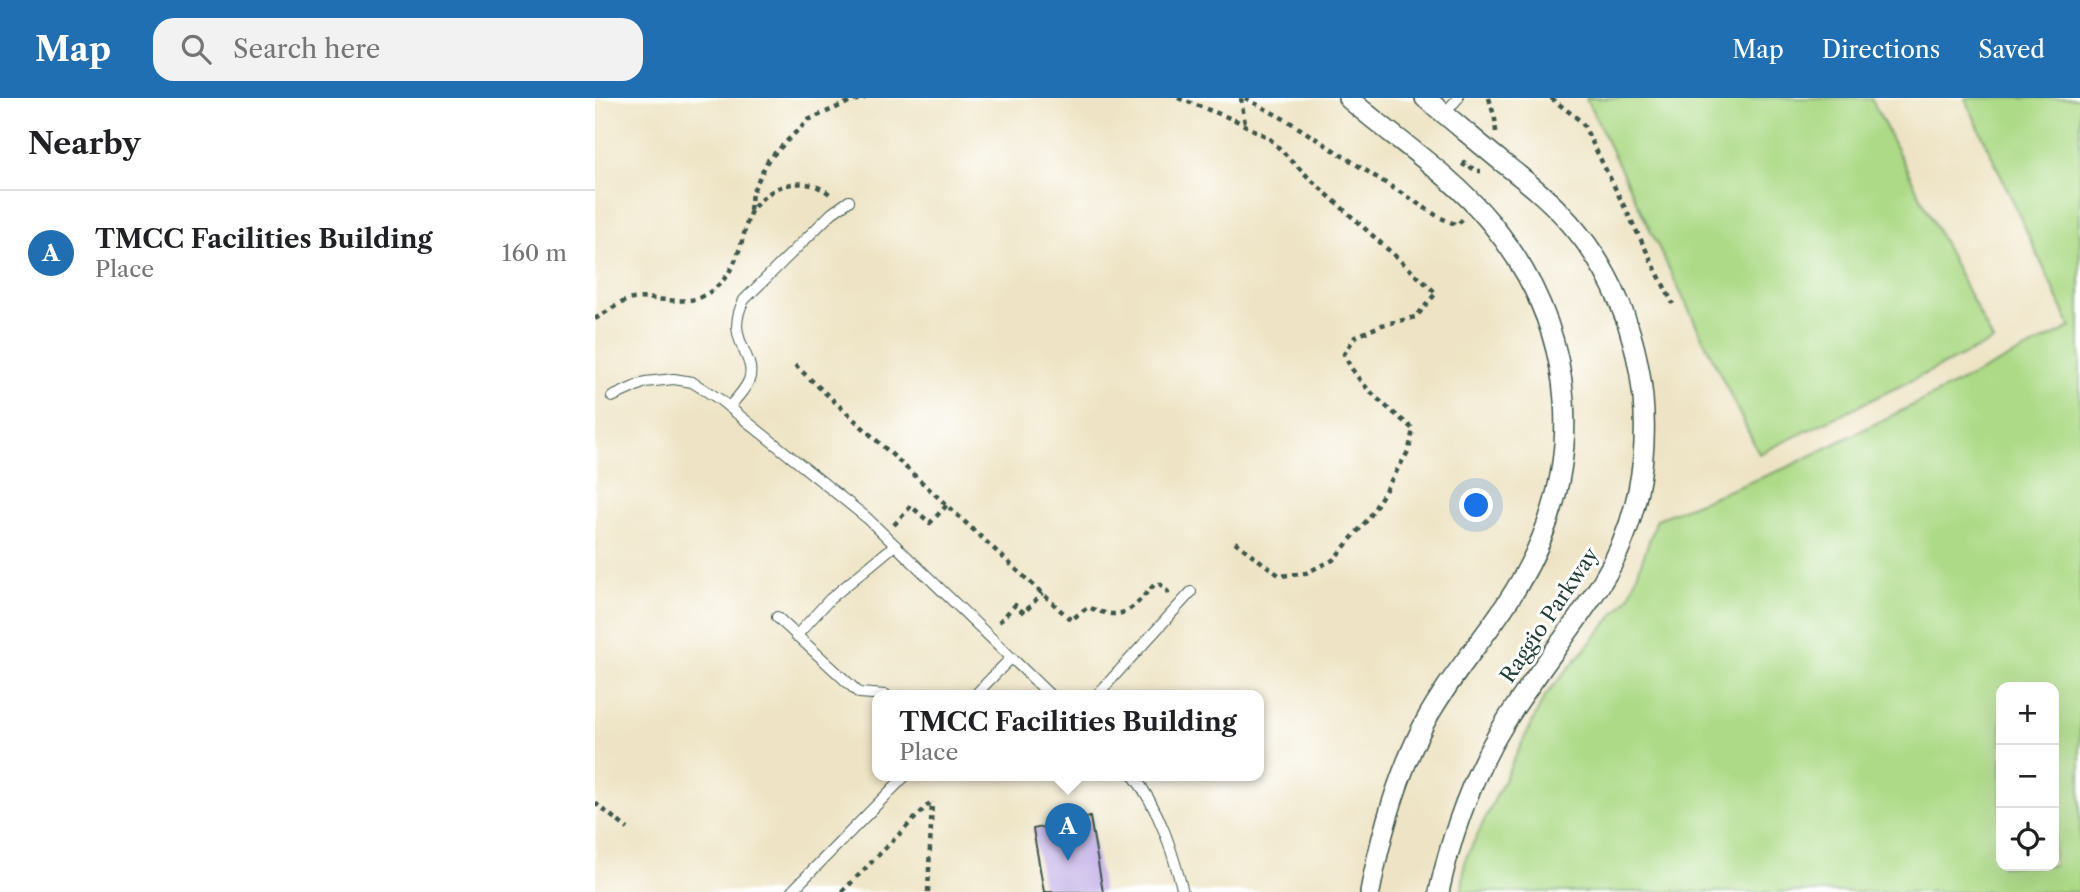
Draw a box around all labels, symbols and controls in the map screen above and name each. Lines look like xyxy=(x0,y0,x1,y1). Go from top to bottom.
search box xyxy=(153,18,643,81)
text: Map xyxy=(35,29,111,70)
icon: search xyxy=(177,30,215,68)
text: Search here xyxy=(233,33,380,65)
text: Map xyxy=(1732,35,1784,64)
text: Directions xyxy=(1822,35,1940,64)
text: Saved xyxy=(1978,35,2045,64)
text: Nearby xyxy=(28,125,141,162)
text: TMCC Facilities Building xyxy=(95,223,433,255)
text: A xyxy=(42,239,60,267)
text: 160 m xyxy=(502,239,567,267)
text: Place xyxy=(95,255,154,283)
your location xyxy=(1459,488,1493,522)
street label: Raggio Parkway xyxy=(1495,542,1604,687)
map controls xyxy=(1996,682,2059,871)
button: + xyxy=(1996,682,2059,745)
popup xyxy=(872,690,1264,781)
text: TMCC Facilities Building xyxy=(899,706,1237,738)
text: Place xyxy=(899,738,958,766)
button: − xyxy=(1996,745,2059,808)
pin: A xyxy=(1045,803,1091,861)
button: locate xyxy=(1996,808,2059,871)

